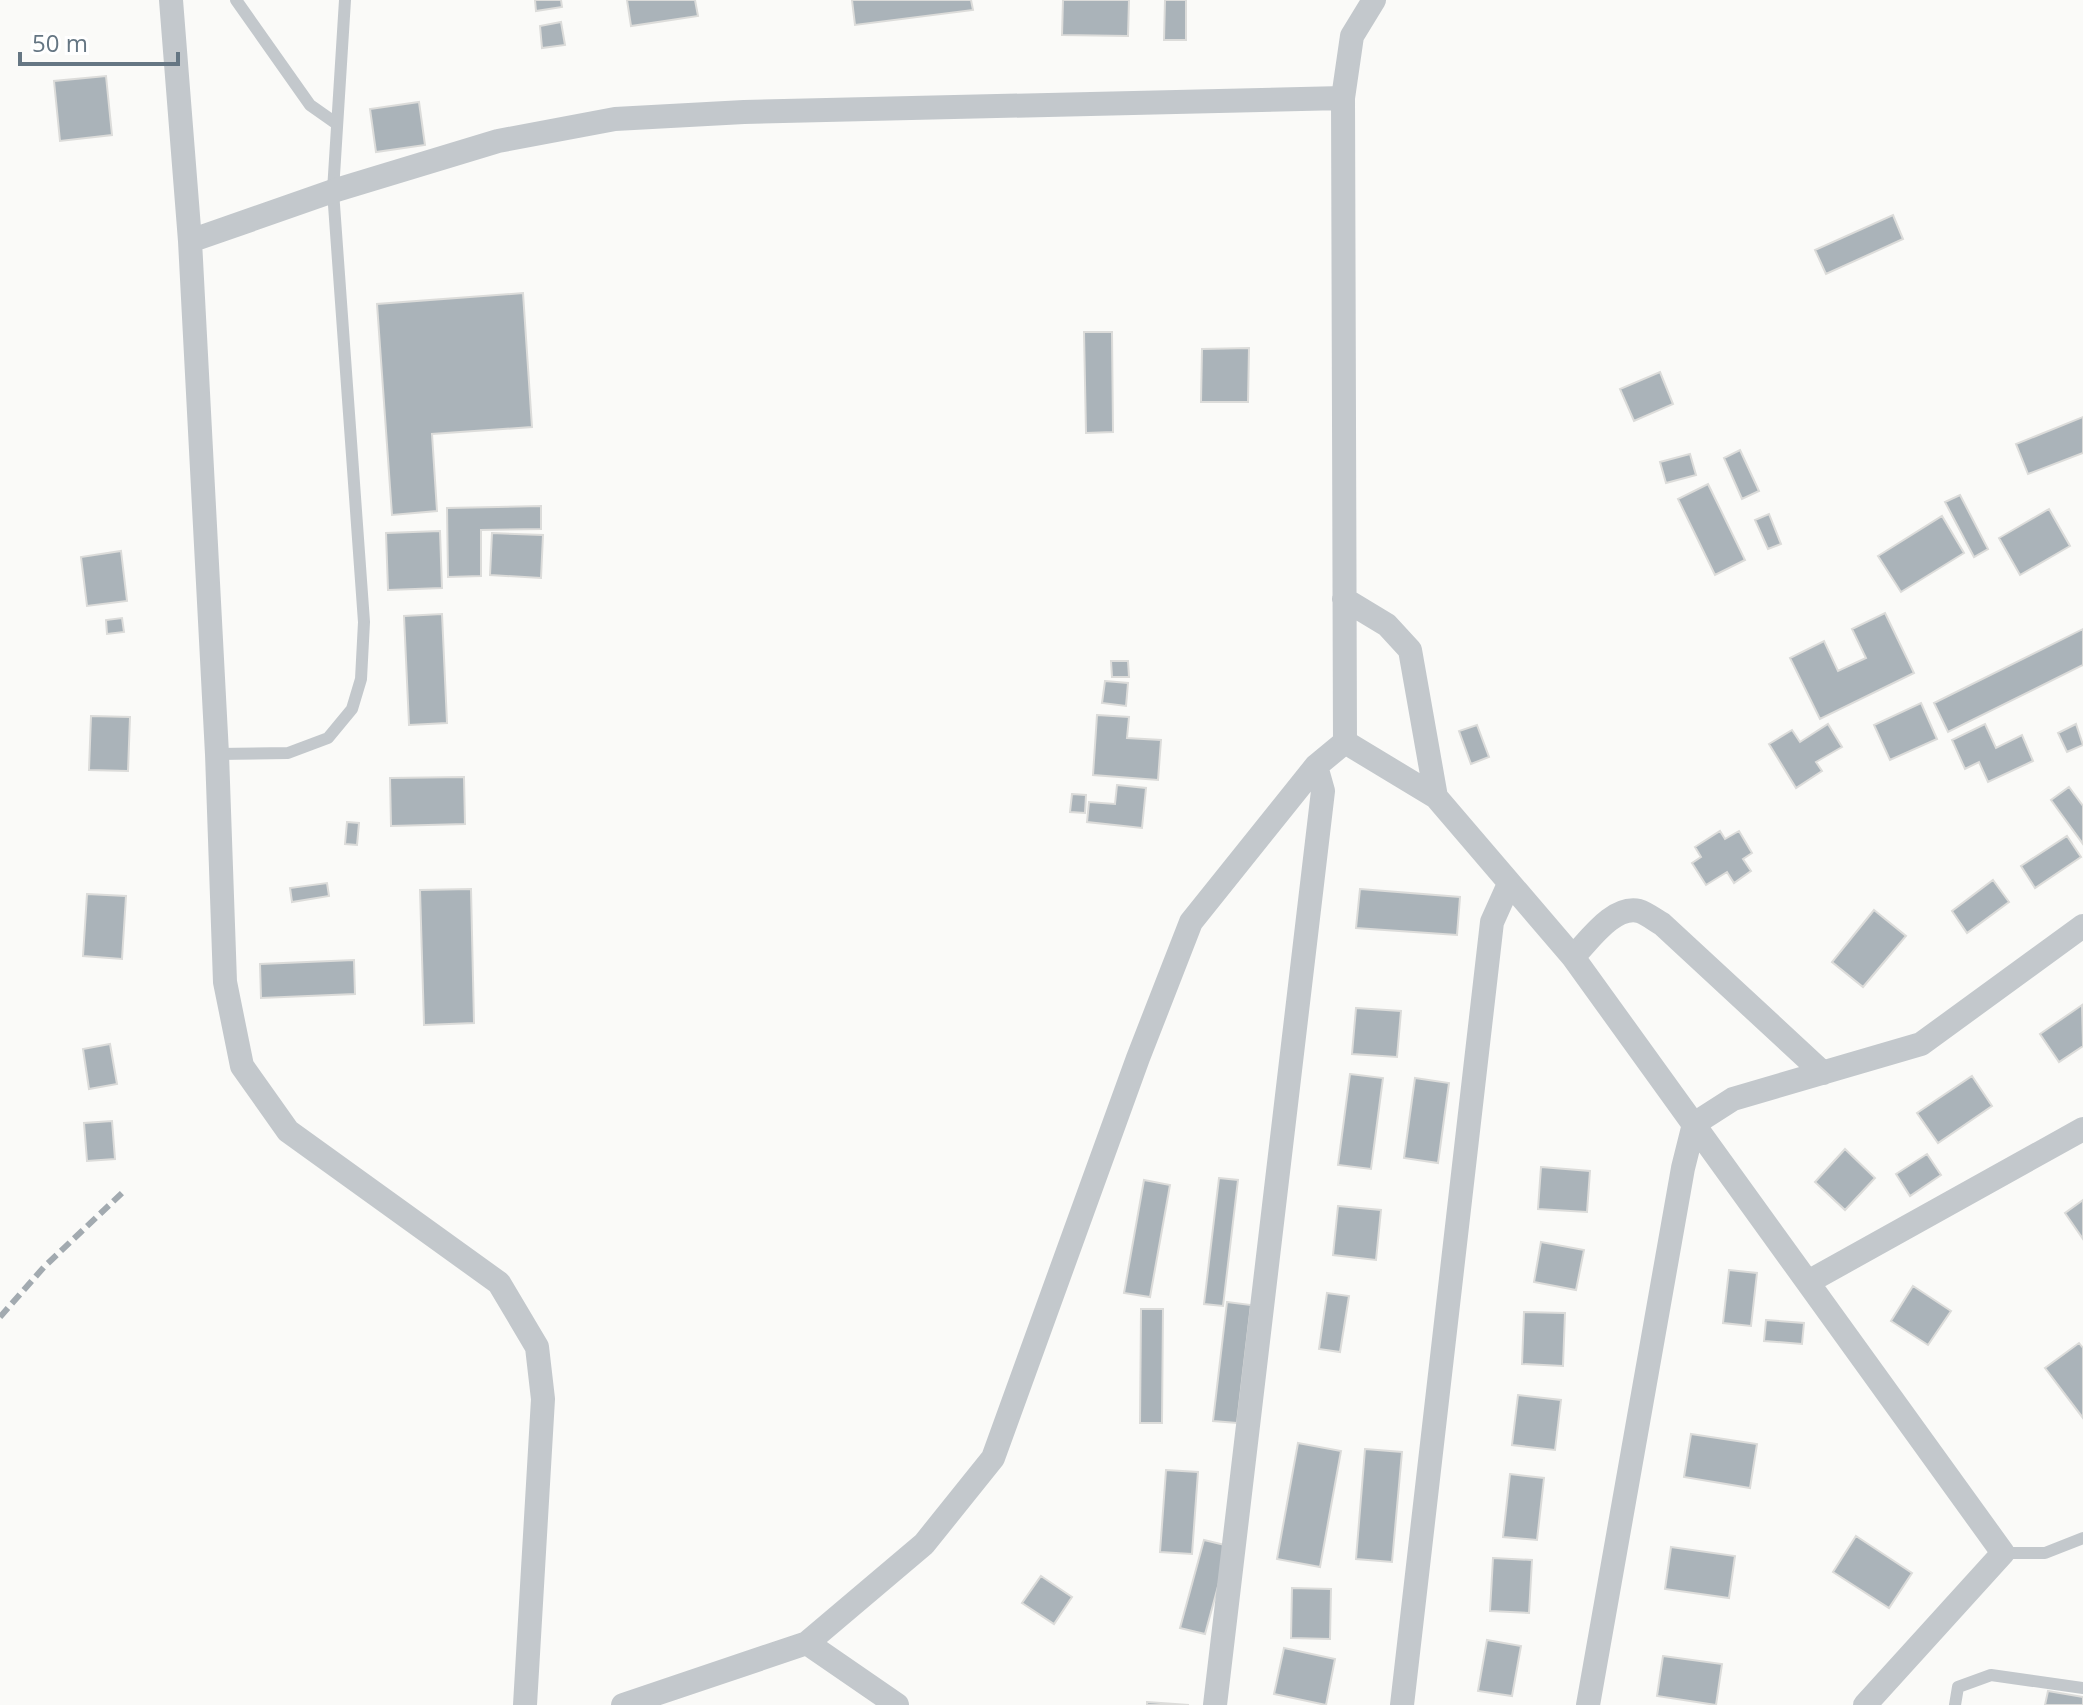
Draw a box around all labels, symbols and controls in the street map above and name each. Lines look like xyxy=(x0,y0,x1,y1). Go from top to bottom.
scale bar xyxy=(20,16,178,66)
text: 50 m xyxy=(32,26,88,59)

